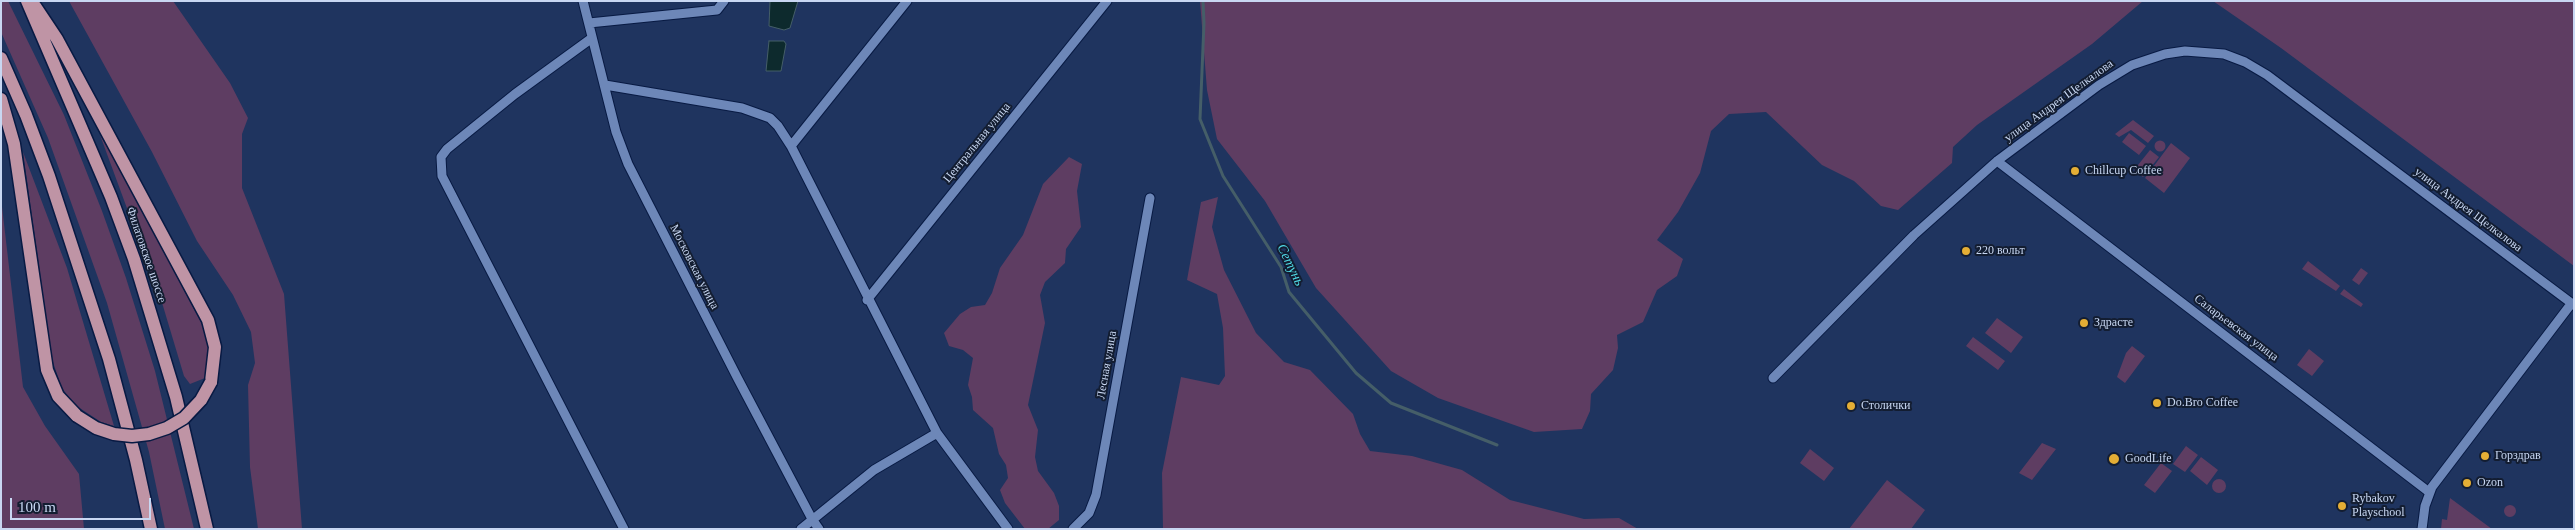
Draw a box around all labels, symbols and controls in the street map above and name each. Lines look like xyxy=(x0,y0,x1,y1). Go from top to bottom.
street label: улица Андрея Щелкалова xyxy=(2002,57,2116,145)
street label: Центральная улица xyxy=(940,100,1014,186)
place label: Chillcup Coffee xyxy=(2085,164,2162,178)
marker: Chillcup Coffee xyxy=(2069,165,2081,177)
street label: улица Андрея Щелкалова xyxy=(2411,165,2525,255)
street label: Филатовское шоссе xyxy=(123,205,169,305)
street label: Московская улица xyxy=(666,222,722,312)
water label: Сетунь xyxy=(1273,241,1307,289)
place label: 220 вольт xyxy=(1976,244,2025,258)
marker: 220 вольт xyxy=(1960,245,1972,257)
street label: Саларьевская улица xyxy=(2191,292,2281,364)
place label: Здрасте xyxy=(2094,316,2133,330)
marker: Здрасте xyxy=(2078,317,2090,329)
street label: Лесная улица xyxy=(1094,330,1120,400)
place label: Do.Bro Coffee xyxy=(2167,396,2238,410)
marker: Do.Bro Coffee xyxy=(2151,397,2163,409)
place label: Столички xyxy=(1861,399,1910,413)
marker: Столички xyxy=(1845,400,1857,412)
place label: Горздрав xyxy=(2495,449,2541,463)
marker: Горздрав xyxy=(2479,450,2491,462)
marker: GoodLife xyxy=(2107,452,2121,466)
place label: GoodLife xyxy=(2125,452,2172,466)
place label: Ozon xyxy=(2477,476,2503,490)
marker: Ozon xyxy=(2461,477,2473,489)
scale bar xyxy=(12,488,154,520)
place label: Rybakov Playschool xyxy=(2352,492,2405,520)
text: 100 m xyxy=(18,499,56,515)
marker: Rybakov Playschool xyxy=(2336,500,2348,512)

